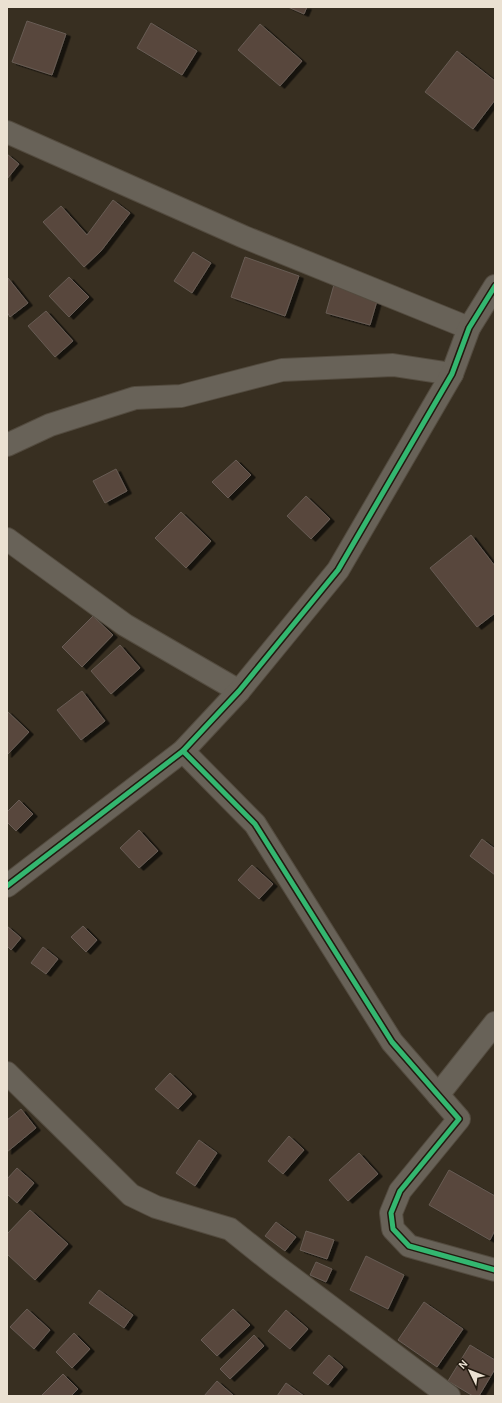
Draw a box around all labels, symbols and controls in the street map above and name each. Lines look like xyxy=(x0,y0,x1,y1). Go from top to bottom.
north arrow xyxy=(450,1351,490,1391)
text: N xyxy=(456,1357,470,1372)

